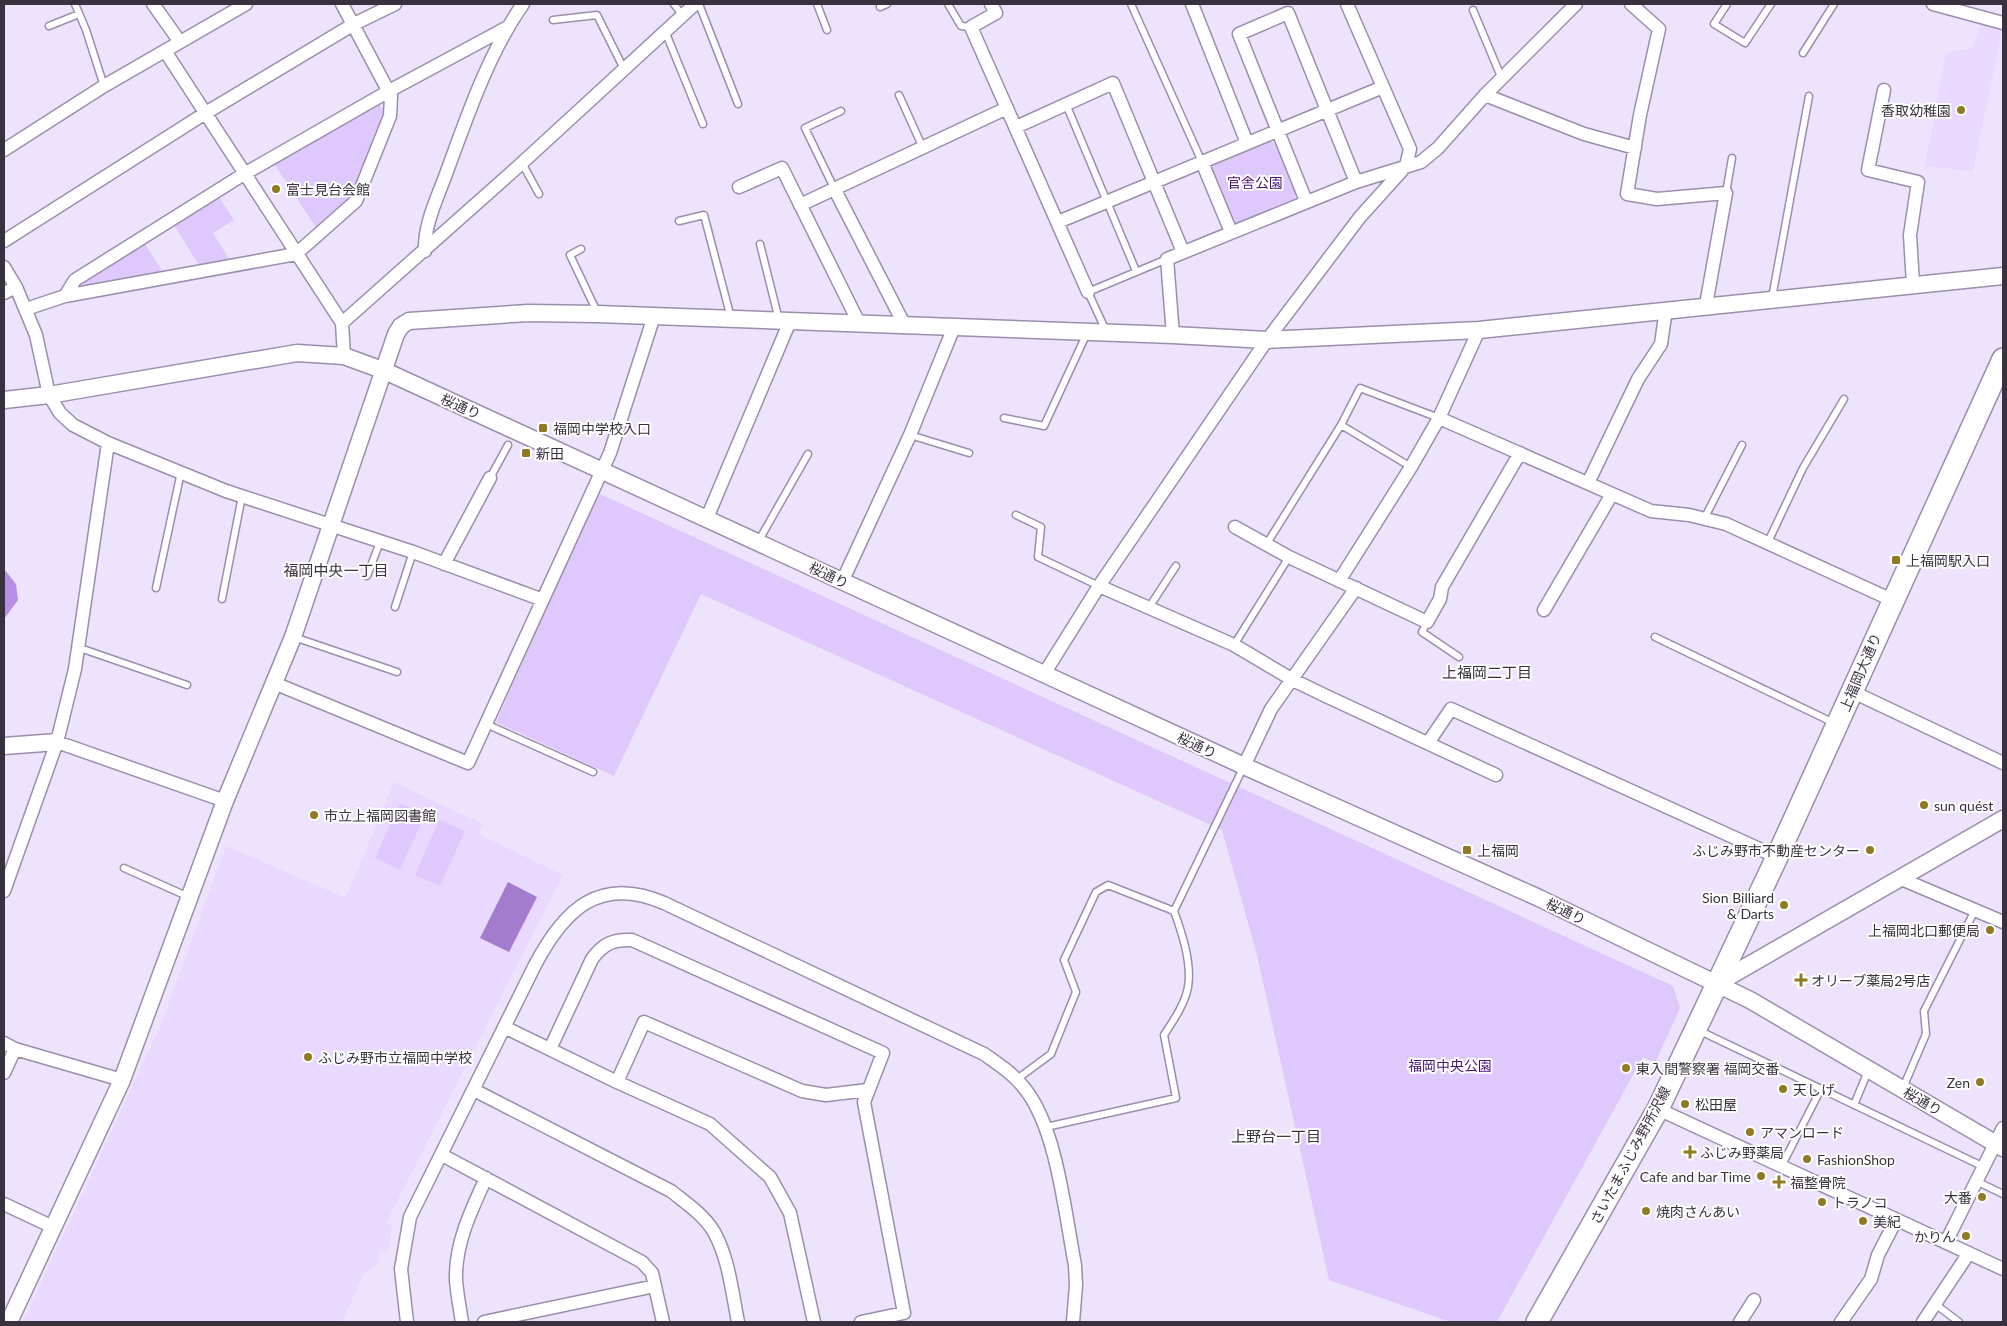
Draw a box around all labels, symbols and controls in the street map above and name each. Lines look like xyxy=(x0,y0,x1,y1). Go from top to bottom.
place label: 香取幼稚園 xyxy=(1881,102,1951,119)
marker: 香取幼稚園 xyxy=(1955,104,1967,116)
park label: 官舎公園 xyxy=(1227,174,1283,191)
place label: 富士見台会館 xyxy=(286,181,370,198)
marker: 富士見台会館 xyxy=(270,183,282,195)
street label: 桜通り xyxy=(438,390,484,422)
place label: 福岡中学校入口 xyxy=(553,420,651,437)
marker: 福岡中学校入口 xyxy=(537,422,549,434)
place label: 新田 xyxy=(536,445,564,462)
marker: 新田 xyxy=(520,447,532,459)
place label: 上福岡駅入口 xyxy=(1906,552,1990,569)
marker: 上福岡駅入口 xyxy=(1890,554,1902,566)
street label: 桜通り xyxy=(806,558,852,592)
district label: 福岡中央一丁目 xyxy=(283,561,389,579)
street label: 上福岡大通り xyxy=(1836,630,1884,714)
district label: 上福岡二丁目 xyxy=(1442,663,1532,681)
street label: 桜通り xyxy=(1174,728,1220,762)
place label: sun quést xyxy=(1934,797,1993,814)
marker: sun quést xyxy=(1918,799,1930,811)
place label: 市立上福岡図書館 xyxy=(324,807,436,824)
marker: 市立上福岡図書館 xyxy=(308,809,320,821)
place label: 上福岡 xyxy=(1477,842,1519,859)
place label: ふじみ野市不動産センター xyxy=(1692,842,1860,859)
marker: 上福岡 xyxy=(1461,844,1473,856)
marker: ふじみ野市不動産センター xyxy=(1864,844,1876,856)
place label: Sion Billiard & Darts xyxy=(1702,889,1774,922)
street label: 桜通り xyxy=(1543,894,1589,928)
marker: Sion Billiard & Darts xyxy=(1778,899,1790,911)
place label: 上福岡北口郵便局 xyxy=(1868,922,1980,939)
marker: 上福岡北口郵便局 xyxy=(1984,924,1996,936)
place label: オリーブ薬局2号店 xyxy=(1811,972,1930,989)
marker: オリーブ薬局2号店 xyxy=(1795,974,1807,986)
place label: ふじみ野市立福岡中学校 xyxy=(318,1049,472,1066)
marker: ふじみ野市立福岡中学校 xyxy=(302,1051,314,1063)
park label: 福岡中央公園 xyxy=(1408,1057,1492,1074)
place label: 東入間警察署 福岡交番 xyxy=(1636,1060,1780,1077)
marker: 東入間警察署 福岡交番 xyxy=(1620,1062,1632,1074)
place label: Zen xyxy=(1947,1074,1970,1091)
marker: Zen xyxy=(1974,1076,1986,1088)
place label: 天しげ xyxy=(1793,1081,1835,1098)
street label: さいたまふじみ野所沢線 xyxy=(1586,1083,1674,1227)
marker: 天しげ xyxy=(1777,1083,1789,1095)
street label: 桜通り xyxy=(1901,1083,1945,1119)
place label: 松田屋 xyxy=(1695,1096,1737,1113)
marker: 松田屋 xyxy=(1679,1098,1691,1110)
place label: アマンロード xyxy=(1760,1124,1844,1141)
marker: アマンロード xyxy=(1744,1126,1756,1138)
district label: 上野台一丁目 xyxy=(1231,1127,1321,1145)
place label: ふじみ野薬局 xyxy=(1700,1144,1784,1161)
marker: ふじみ野薬局 xyxy=(1684,1146,1696,1158)
place label: FashionShop xyxy=(1817,1151,1895,1168)
marker: FashionShop xyxy=(1801,1153,1813,1165)
place label: Cafe and bar Time xyxy=(1640,1168,1751,1185)
marker: Cafe and bar Time xyxy=(1755,1170,1767,1182)
place label: 福整骨院 xyxy=(1790,1174,1846,1191)
marker: 福整骨院 xyxy=(1772,1175,1786,1189)
place label: 大番 xyxy=(1944,1189,1972,1206)
marker: 大番 xyxy=(1976,1191,1988,1203)
place label: トラノコ xyxy=(1832,1194,1888,1211)
marker: トラノコ xyxy=(1816,1196,1828,1208)
place label: 焼肉さんあい xyxy=(1656,1203,1740,1220)
marker: 焼肉さんあい xyxy=(1640,1205,1652,1217)
place label: 美紀 xyxy=(1873,1213,1901,1230)
marker: 美紀 xyxy=(1857,1215,1869,1227)
place label: かりん xyxy=(1914,1228,1956,1245)
marker: かりん xyxy=(1960,1230,1972,1242)

